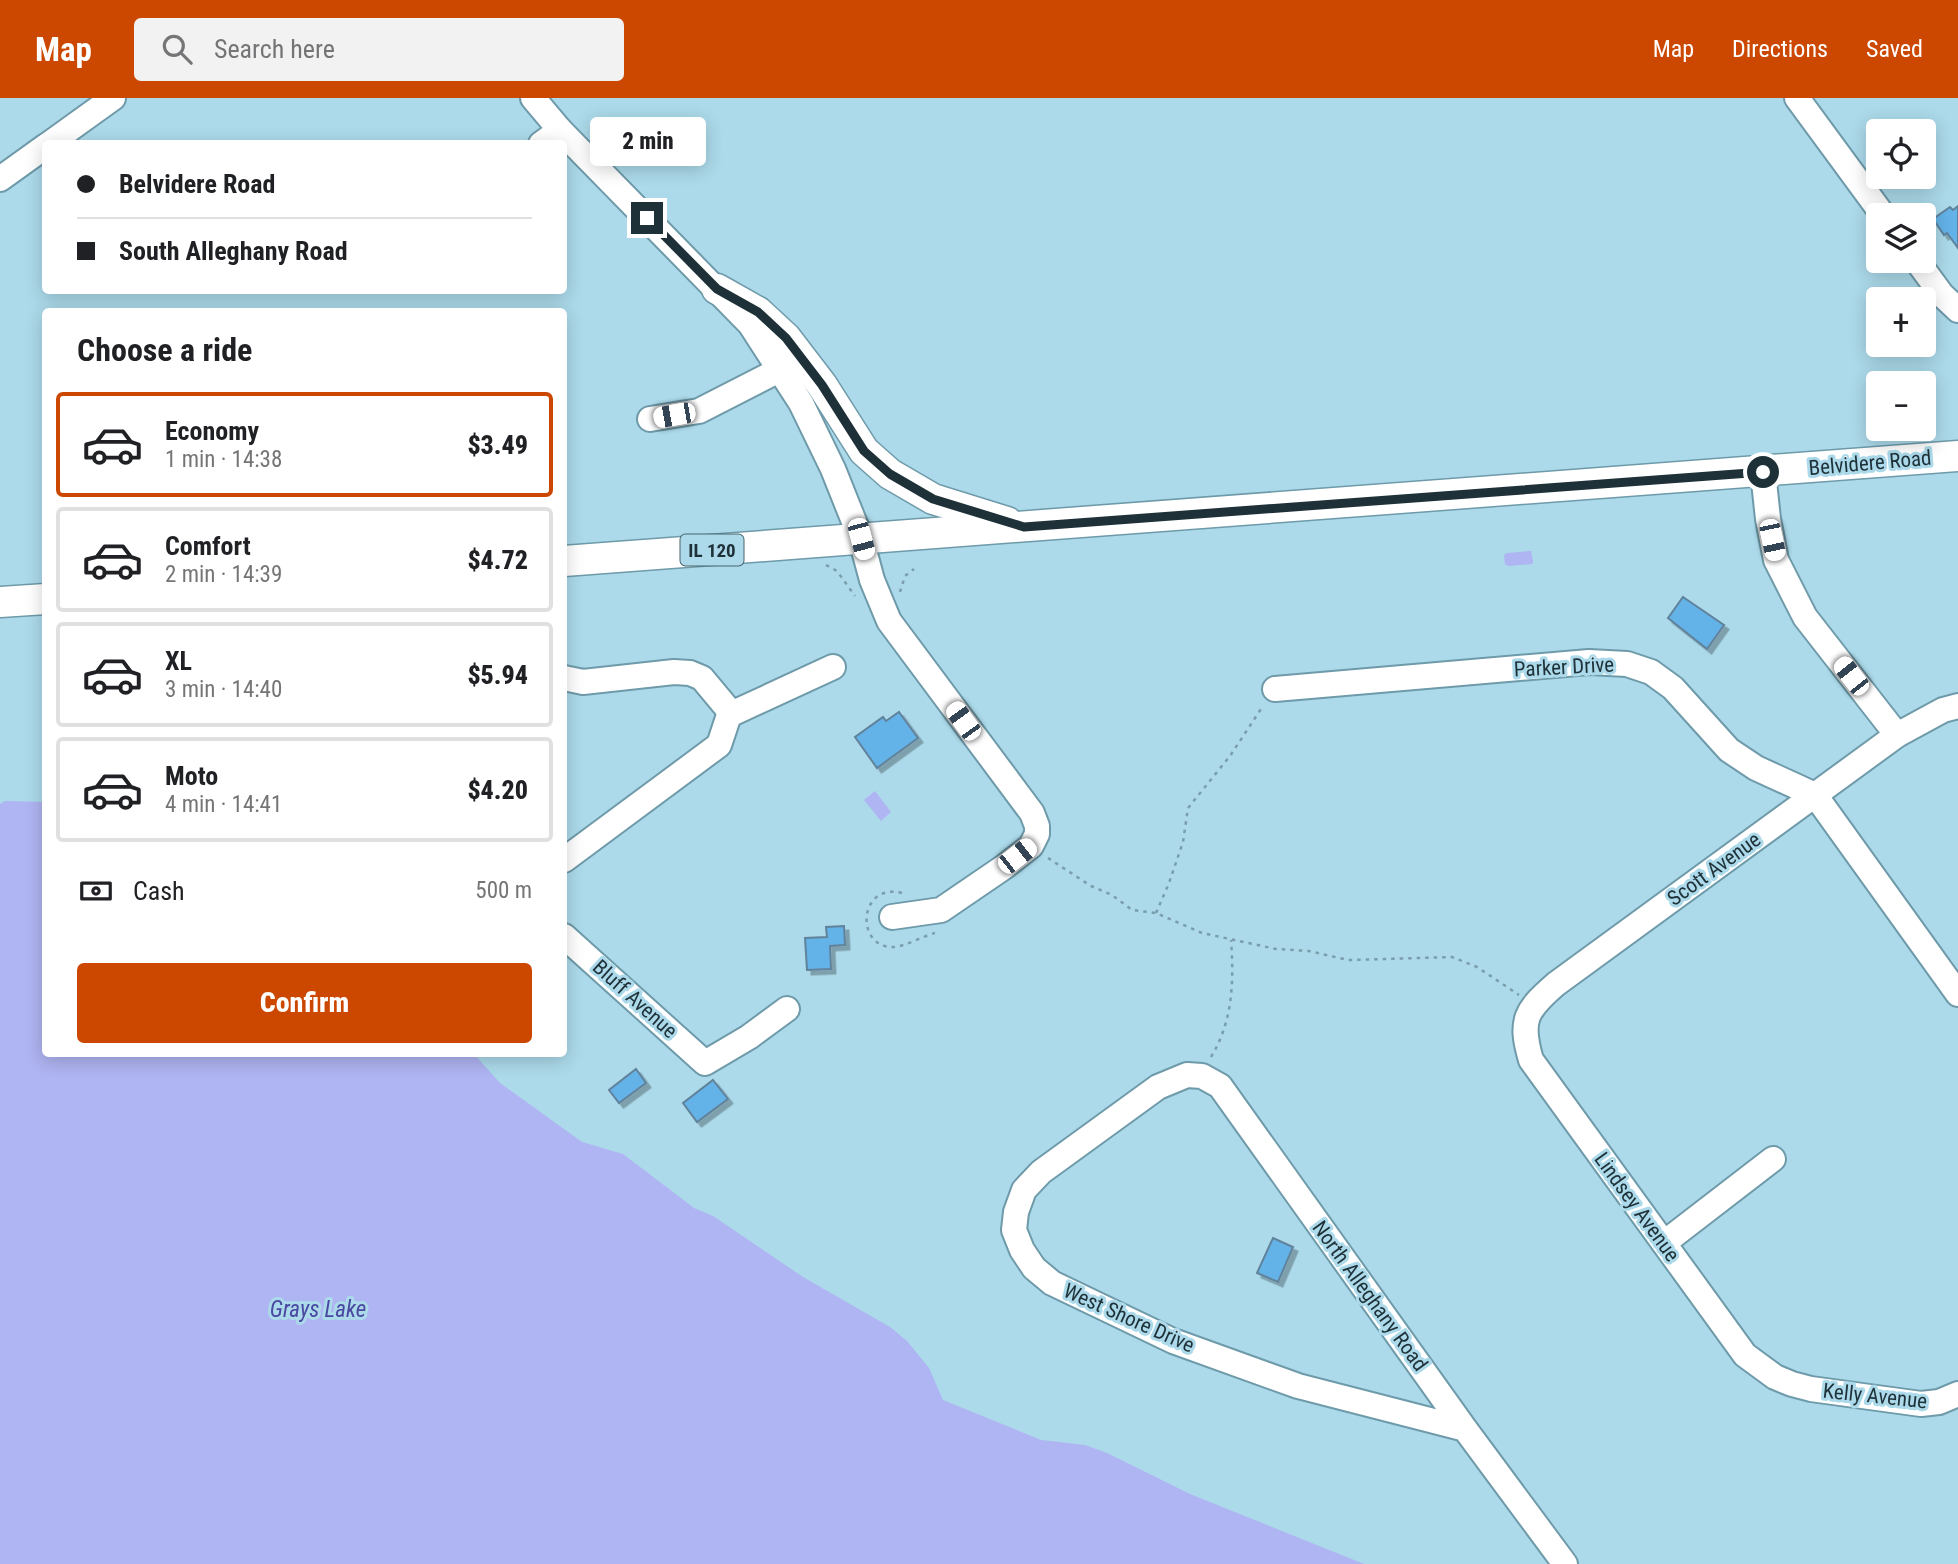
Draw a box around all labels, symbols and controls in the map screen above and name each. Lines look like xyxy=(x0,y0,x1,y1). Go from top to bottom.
search box xyxy=(134,18,624,81)
text: Map xyxy=(35,30,92,69)
icon: search xyxy=(158,30,196,68)
text: Search here xyxy=(214,34,335,64)
text: Map xyxy=(1653,35,1694,63)
text: Directions xyxy=(1732,35,1828,63)
text: Saved xyxy=(1866,35,1923,63)
callout: 2 min xyxy=(589,116,705,166)
map controls xyxy=(1866,119,1936,441)
button: locate xyxy=(1866,119,1936,189)
text: 2 min xyxy=(622,128,674,155)
text: Belvidere Road xyxy=(119,169,275,199)
route end xyxy=(631,202,663,234)
button: layers xyxy=(1866,203,1936,273)
text: South Alleghany Road xyxy=(119,236,348,266)
button: + xyxy=(1866,287,1936,357)
text: Choose a ride xyxy=(77,331,252,369)
button: − xyxy=(1866,371,1936,441)
car xyxy=(652,401,697,429)
icon: car xyxy=(81,413,144,476)
text: Economy xyxy=(165,416,259,446)
text: $3.49 xyxy=(467,430,528,460)
text: 1 min · 14:38 xyxy=(165,446,282,473)
street label: Belvidere Road xyxy=(1808,446,1932,480)
route start xyxy=(1747,456,1779,488)
car xyxy=(846,516,877,562)
car xyxy=(1758,517,1787,563)
icon: car xyxy=(81,528,144,591)
text: Comfort xyxy=(165,531,251,561)
road number: IL 120 xyxy=(680,534,744,565)
text: $4.72 xyxy=(467,545,528,575)
text: 2 min · 14:39 xyxy=(165,561,282,588)
icon: car xyxy=(81,643,144,706)
text: XL xyxy=(165,646,192,676)
street label: Parker Drive xyxy=(1513,652,1615,682)
car xyxy=(1830,653,1873,699)
text: $5.94 xyxy=(467,660,528,690)
text: 3 min · 14:40 xyxy=(165,676,282,703)
car xyxy=(943,698,984,744)
icon: car xyxy=(81,758,144,821)
text: Moto xyxy=(165,761,218,791)
text: $4.20 xyxy=(467,775,528,805)
text: 4 min · 14:41 xyxy=(165,791,282,818)
street label: Scott Avenue xyxy=(1663,827,1765,911)
car xyxy=(994,835,1041,877)
icon: cash xyxy=(77,872,115,910)
text: Cash xyxy=(133,876,185,906)
text: 500 m xyxy=(475,877,532,904)
street label: Bluff Avenue xyxy=(588,955,682,1043)
button: Confirm xyxy=(77,963,532,1043)
street label: Lindsey Avenue xyxy=(1589,1148,1685,1266)
street label: North Alleghany Road xyxy=(1307,1216,1433,1376)
street label: West Shore Drive xyxy=(1060,1278,1198,1358)
water label: Grays Lake xyxy=(270,1296,366,1323)
street label: Kelly Avenue xyxy=(1822,1379,1928,1413)

